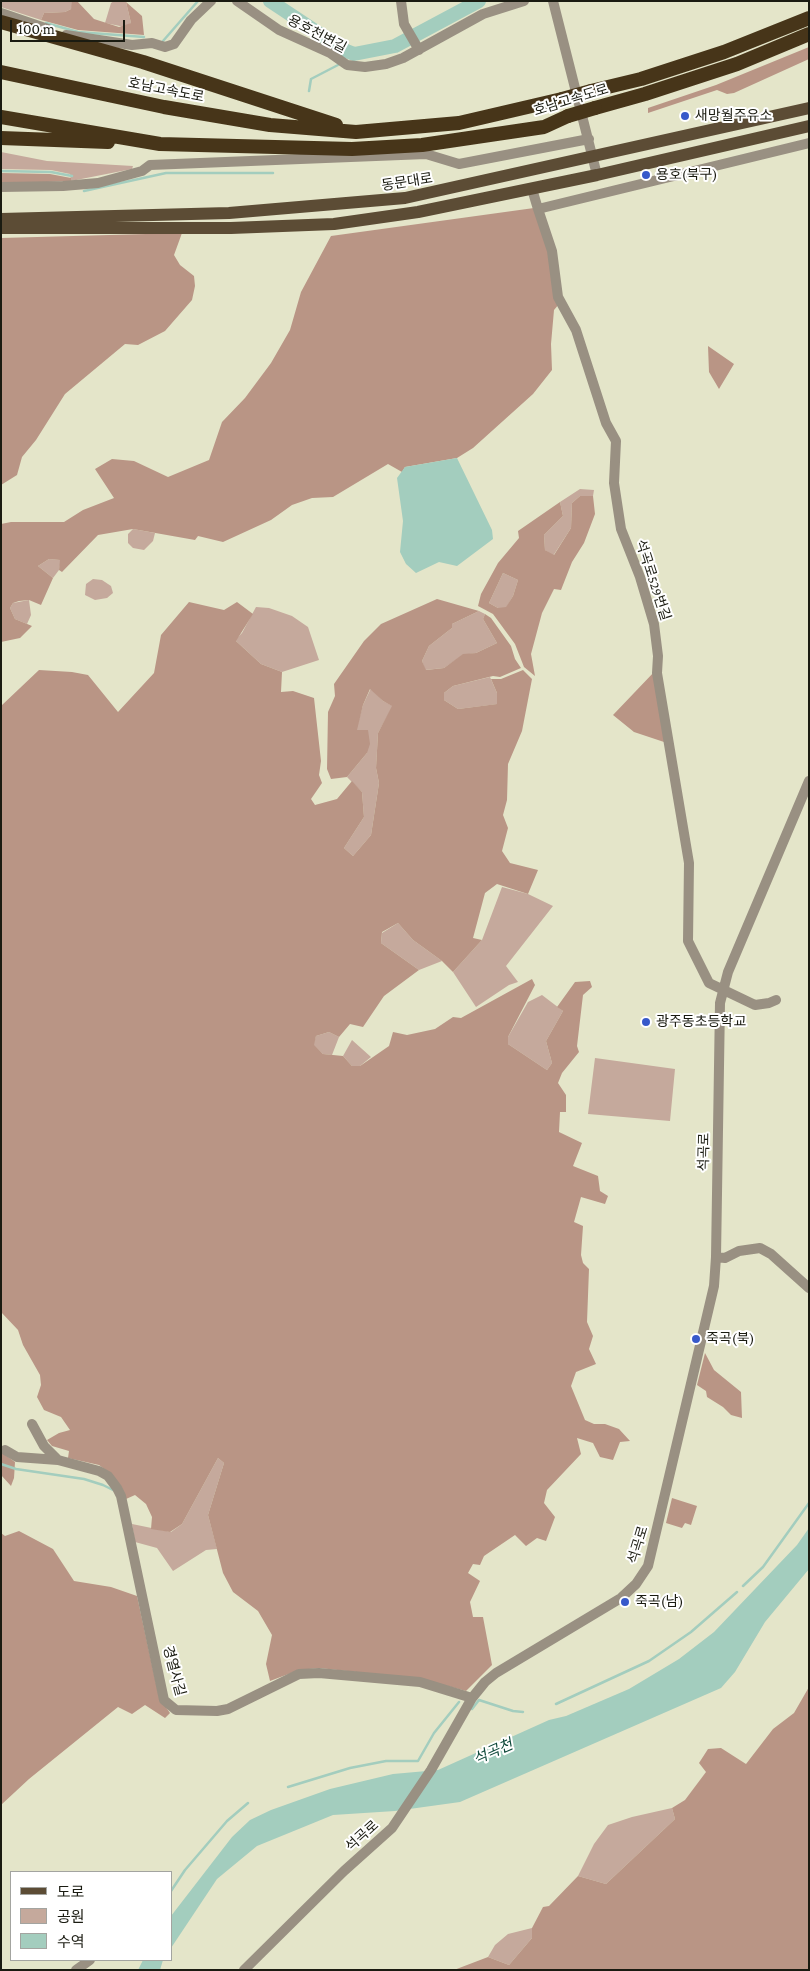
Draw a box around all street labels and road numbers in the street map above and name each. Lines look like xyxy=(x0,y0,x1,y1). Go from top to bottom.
street label: 용호천변길 xyxy=(285,11,349,57)
street label: 호남고속도로 xyxy=(126,74,206,106)
street label: 호남고속도로 xyxy=(532,81,610,119)
street label: 동문대로 xyxy=(380,170,434,194)
street label: 석곡로529번길 xyxy=(632,537,674,623)
street label: 석곡로 xyxy=(695,1133,713,1171)
street label: 석곡로 xyxy=(624,1524,652,1566)
street label: 경열사길 xyxy=(159,1644,189,1698)
street label: 석곡로 xyxy=(342,1817,382,1855)

